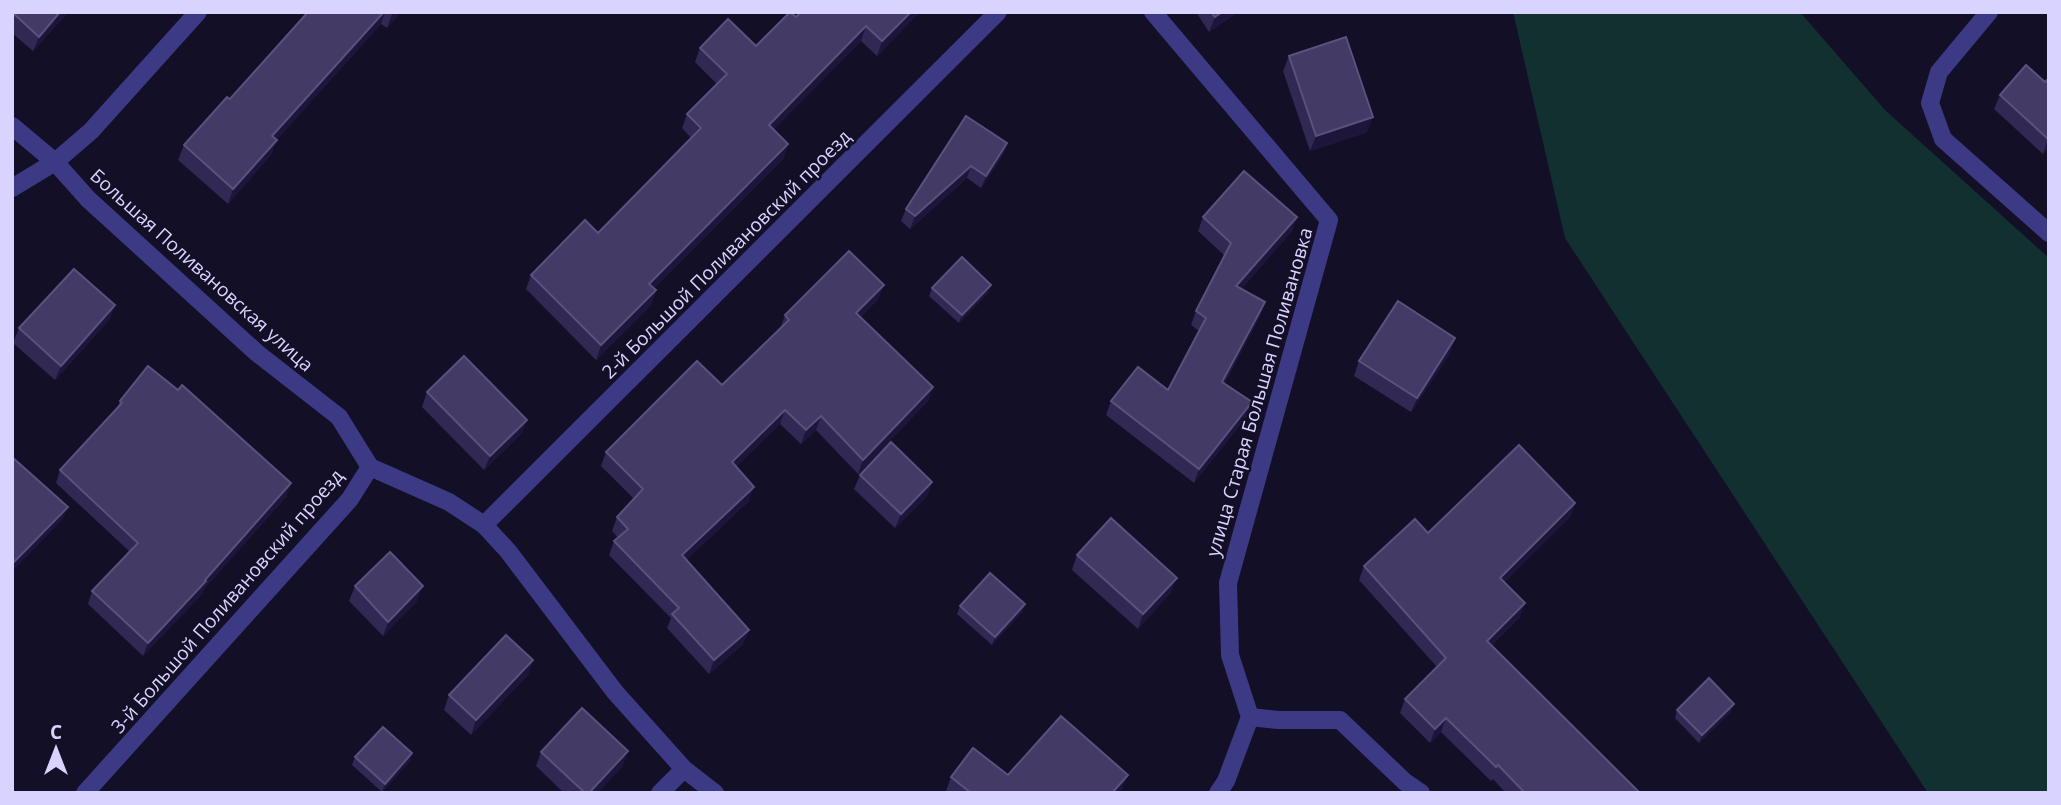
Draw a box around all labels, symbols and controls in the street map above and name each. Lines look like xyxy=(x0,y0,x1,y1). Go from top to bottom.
street label: 2-й Большой Поливановский проезд xyxy=(596,124,856,384)
street label: Большая Поливановская улица xyxy=(85,163,319,377)
street label: улица Старая Большая Поливановка xyxy=(1199,224,1319,560)
street label: 3-й Большой Поливановский проезд xyxy=(105,463,349,739)
north arrow xyxy=(21,714,91,784)
text: С xyxy=(50,719,62,745)

